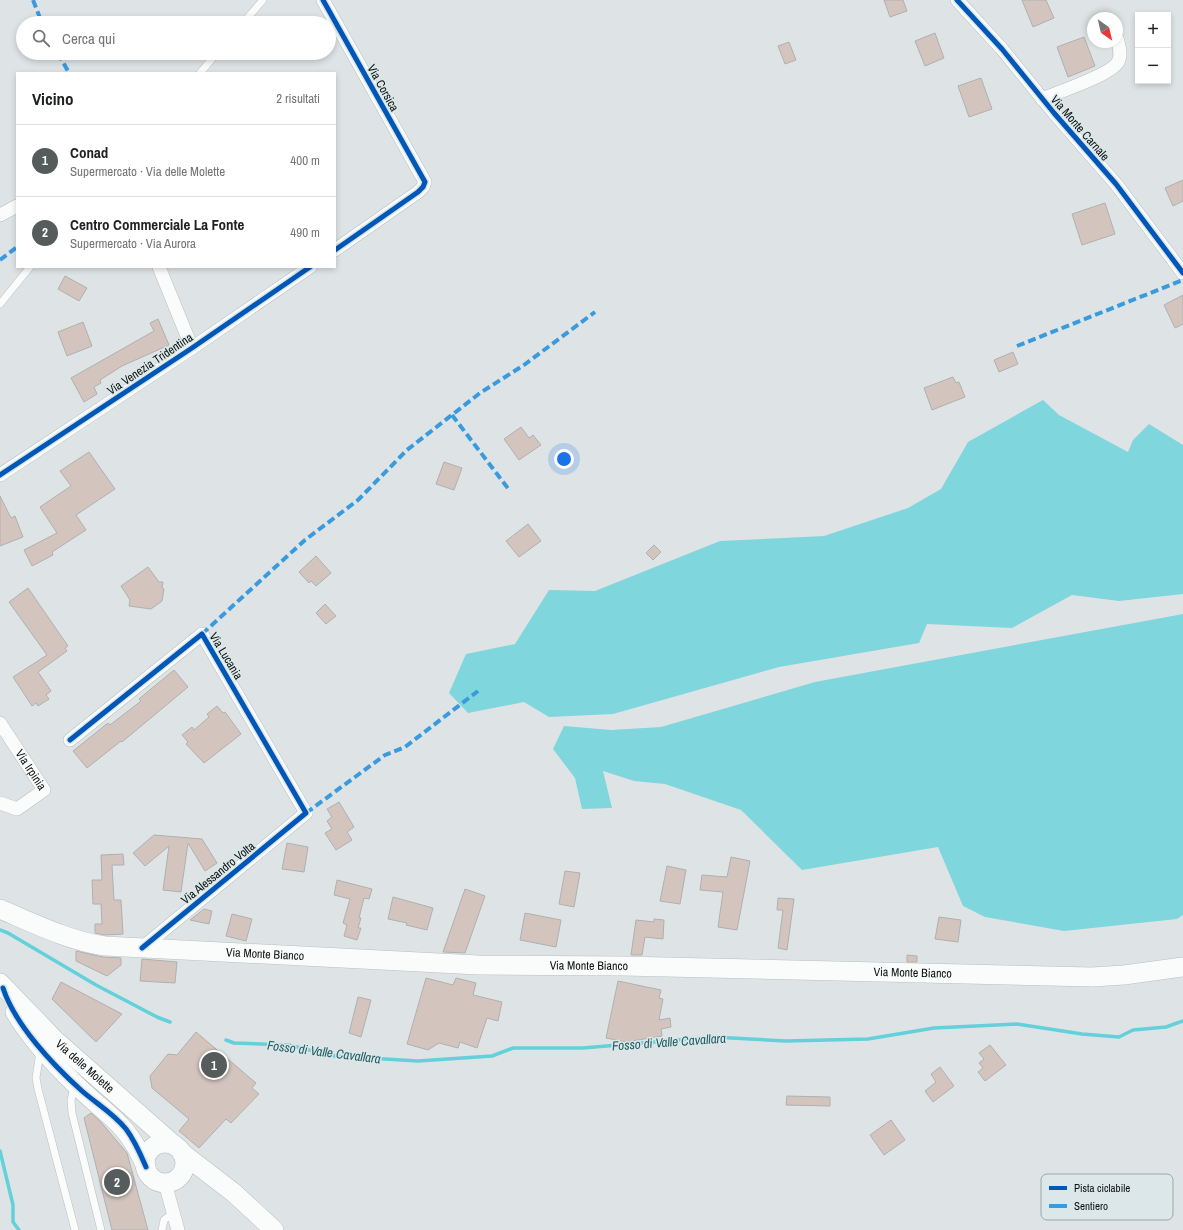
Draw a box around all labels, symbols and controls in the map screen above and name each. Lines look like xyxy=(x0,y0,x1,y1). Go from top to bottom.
north arrow xyxy=(1087,12,1123,48)
map controls xyxy=(1135,12,1171,84)
button: + xyxy=(1135,12,1171,48)
search box xyxy=(16,16,336,60)
icon: search xyxy=(30,27,52,49)
text: Cerca qui xyxy=(62,28,115,49)
button: − xyxy=(1135,48,1171,84)
street label: Via Corsica xyxy=(364,62,403,115)
text: Vicino xyxy=(32,87,74,110)
text: 2 risultati xyxy=(276,90,320,107)
street label: Via Monte Carnale xyxy=(1047,92,1113,164)
text: Conad xyxy=(70,142,108,163)
text: 1 xyxy=(42,152,48,169)
text: 400 m xyxy=(290,152,320,169)
text: Supermercato · Via delle Molette xyxy=(70,163,225,180)
text: Centro Commerciale La Fonte xyxy=(70,214,244,235)
text: 2 xyxy=(42,224,48,241)
text: 490 m xyxy=(290,224,320,241)
text: Supermercato · Via Aurora xyxy=(70,235,196,252)
street label: Via Venezia Tridentina xyxy=(104,329,196,399)
your location xyxy=(554,449,574,469)
street label: Via Lucania xyxy=(206,629,247,683)
street label: Via Irpinia xyxy=(12,746,50,794)
street label: Via Alessandro Volta xyxy=(178,838,259,908)
street label: Via Monte Bianco xyxy=(226,944,305,964)
street label: Via Monte Bianco xyxy=(550,957,628,974)
street label: Via Monte Bianco xyxy=(873,964,952,982)
water label: Fosso di Valle Cavallara xyxy=(611,1030,727,1054)
street label: Via delle Molette xyxy=(52,1036,118,1097)
water label: Fosso di Valle Cavallara xyxy=(266,1037,382,1067)
pin: 1 xyxy=(201,1050,227,1080)
pin: 2 xyxy=(104,1167,130,1197)
legend xyxy=(1041,1174,1173,1220)
text: Pista ciclabile xyxy=(1074,1181,1130,1195)
text: Sentiero xyxy=(1074,1199,1108,1213)

